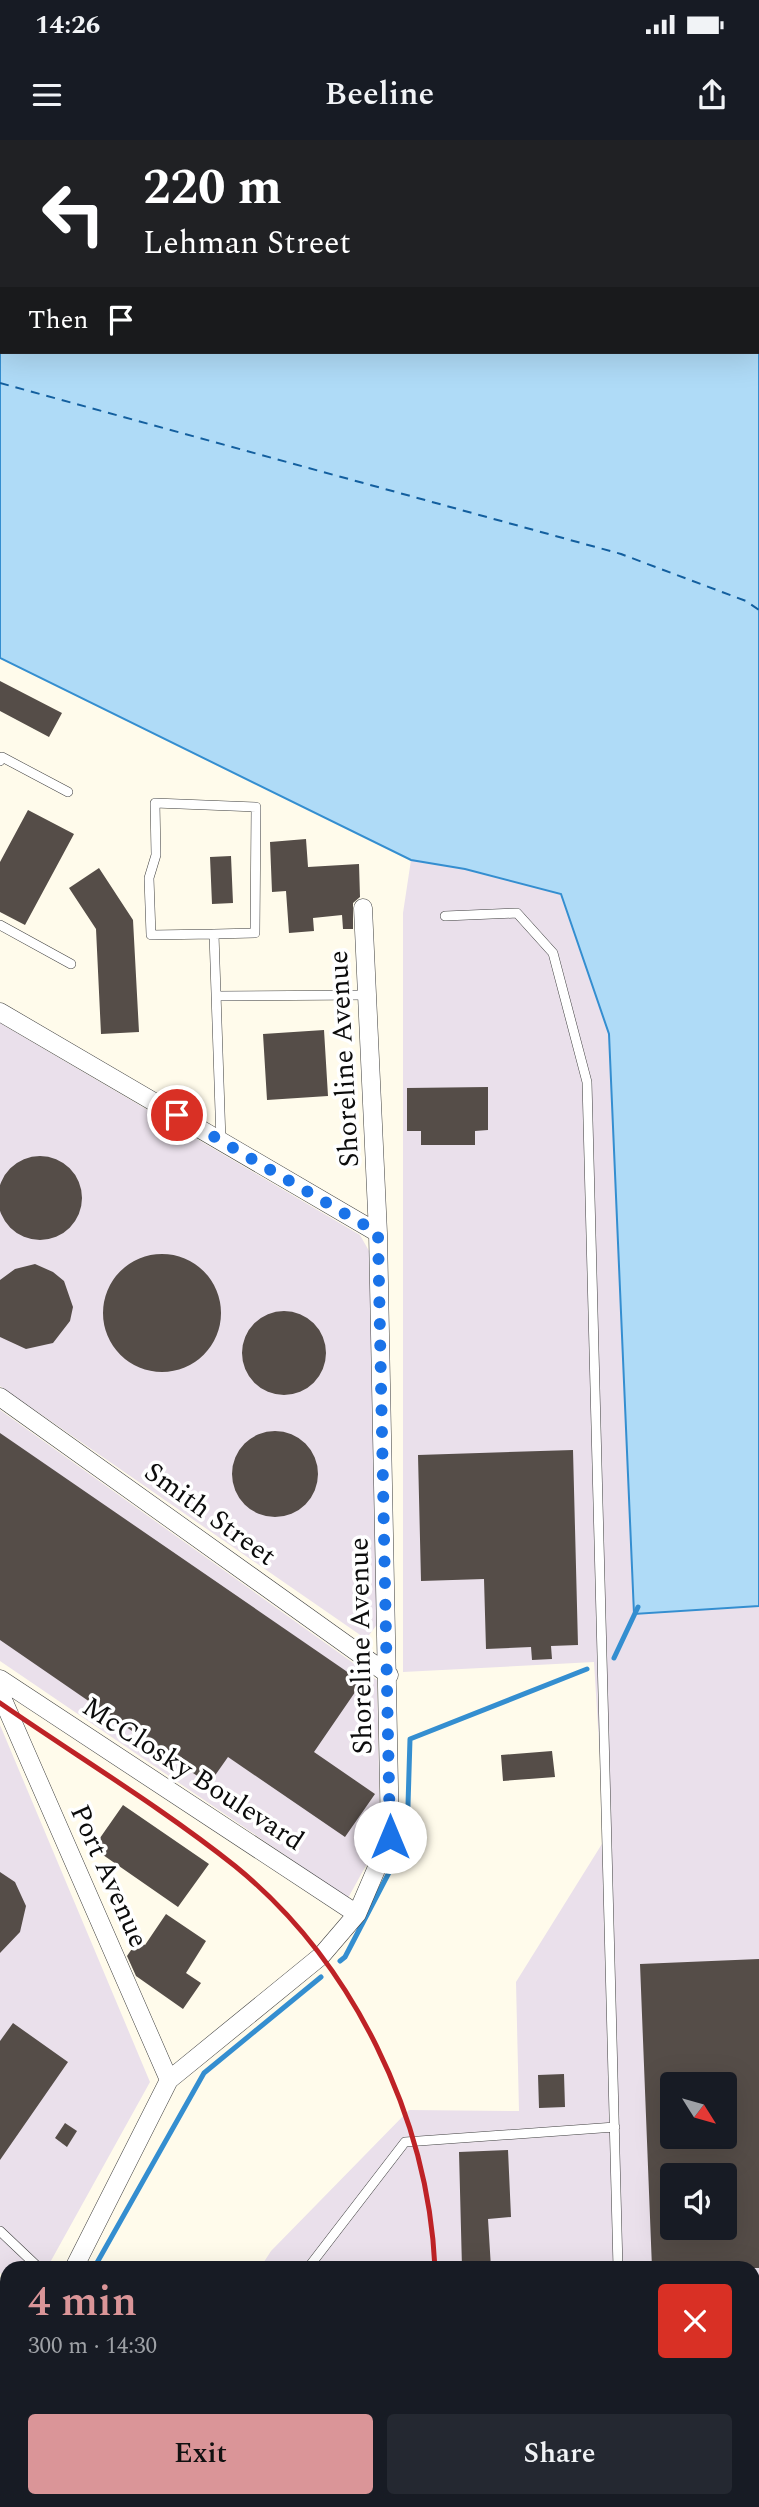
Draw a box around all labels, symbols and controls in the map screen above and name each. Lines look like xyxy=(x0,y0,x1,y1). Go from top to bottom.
text: 14:26 xyxy=(35,5,100,45)
text: Beeline xyxy=(325,70,434,119)
icon: menu xyxy=(28,76,66,114)
icon: share xyxy=(693,76,731,114)
text: 220 m xyxy=(143,151,282,226)
icon: left xyxy=(28,168,119,259)
text: Lehman Street xyxy=(143,219,351,268)
text: Then xyxy=(28,300,88,340)
icon: arrive xyxy=(102,301,140,339)
street label: Shoreline Avenue xyxy=(317,949,371,1169)
pin xyxy=(147,1085,207,1145)
icon: arrive xyxy=(158,1096,196,1134)
street label: Smith Street xyxy=(135,1451,285,1577)
street label: Shoreline Avenue xyxy=(338,1537,384,1755)
street label: McClosky Boulevard xyxy=(73,1686,313,1862)
street label: Port Avenue xyxy=(58,1797,160,1955)
position arrow xyxy=(353,1800,427,1874)
north arrow xyxy=(660,2072,737,2149)
map controls xyxy=(660,2072,737,2240)
button: sound xyxy=(660,2163,737,2240)
text: 4 min xyxy=(28,2271,137,2334)
button: close xyxy=(658,2284,732,2358)
text: 300 m · 14:30 xyxy=(28,2329,157,2364)
button: Exit xyxy=(28,2414,373,2494)
button: Share xyxy=(387,2414,732,2494)

